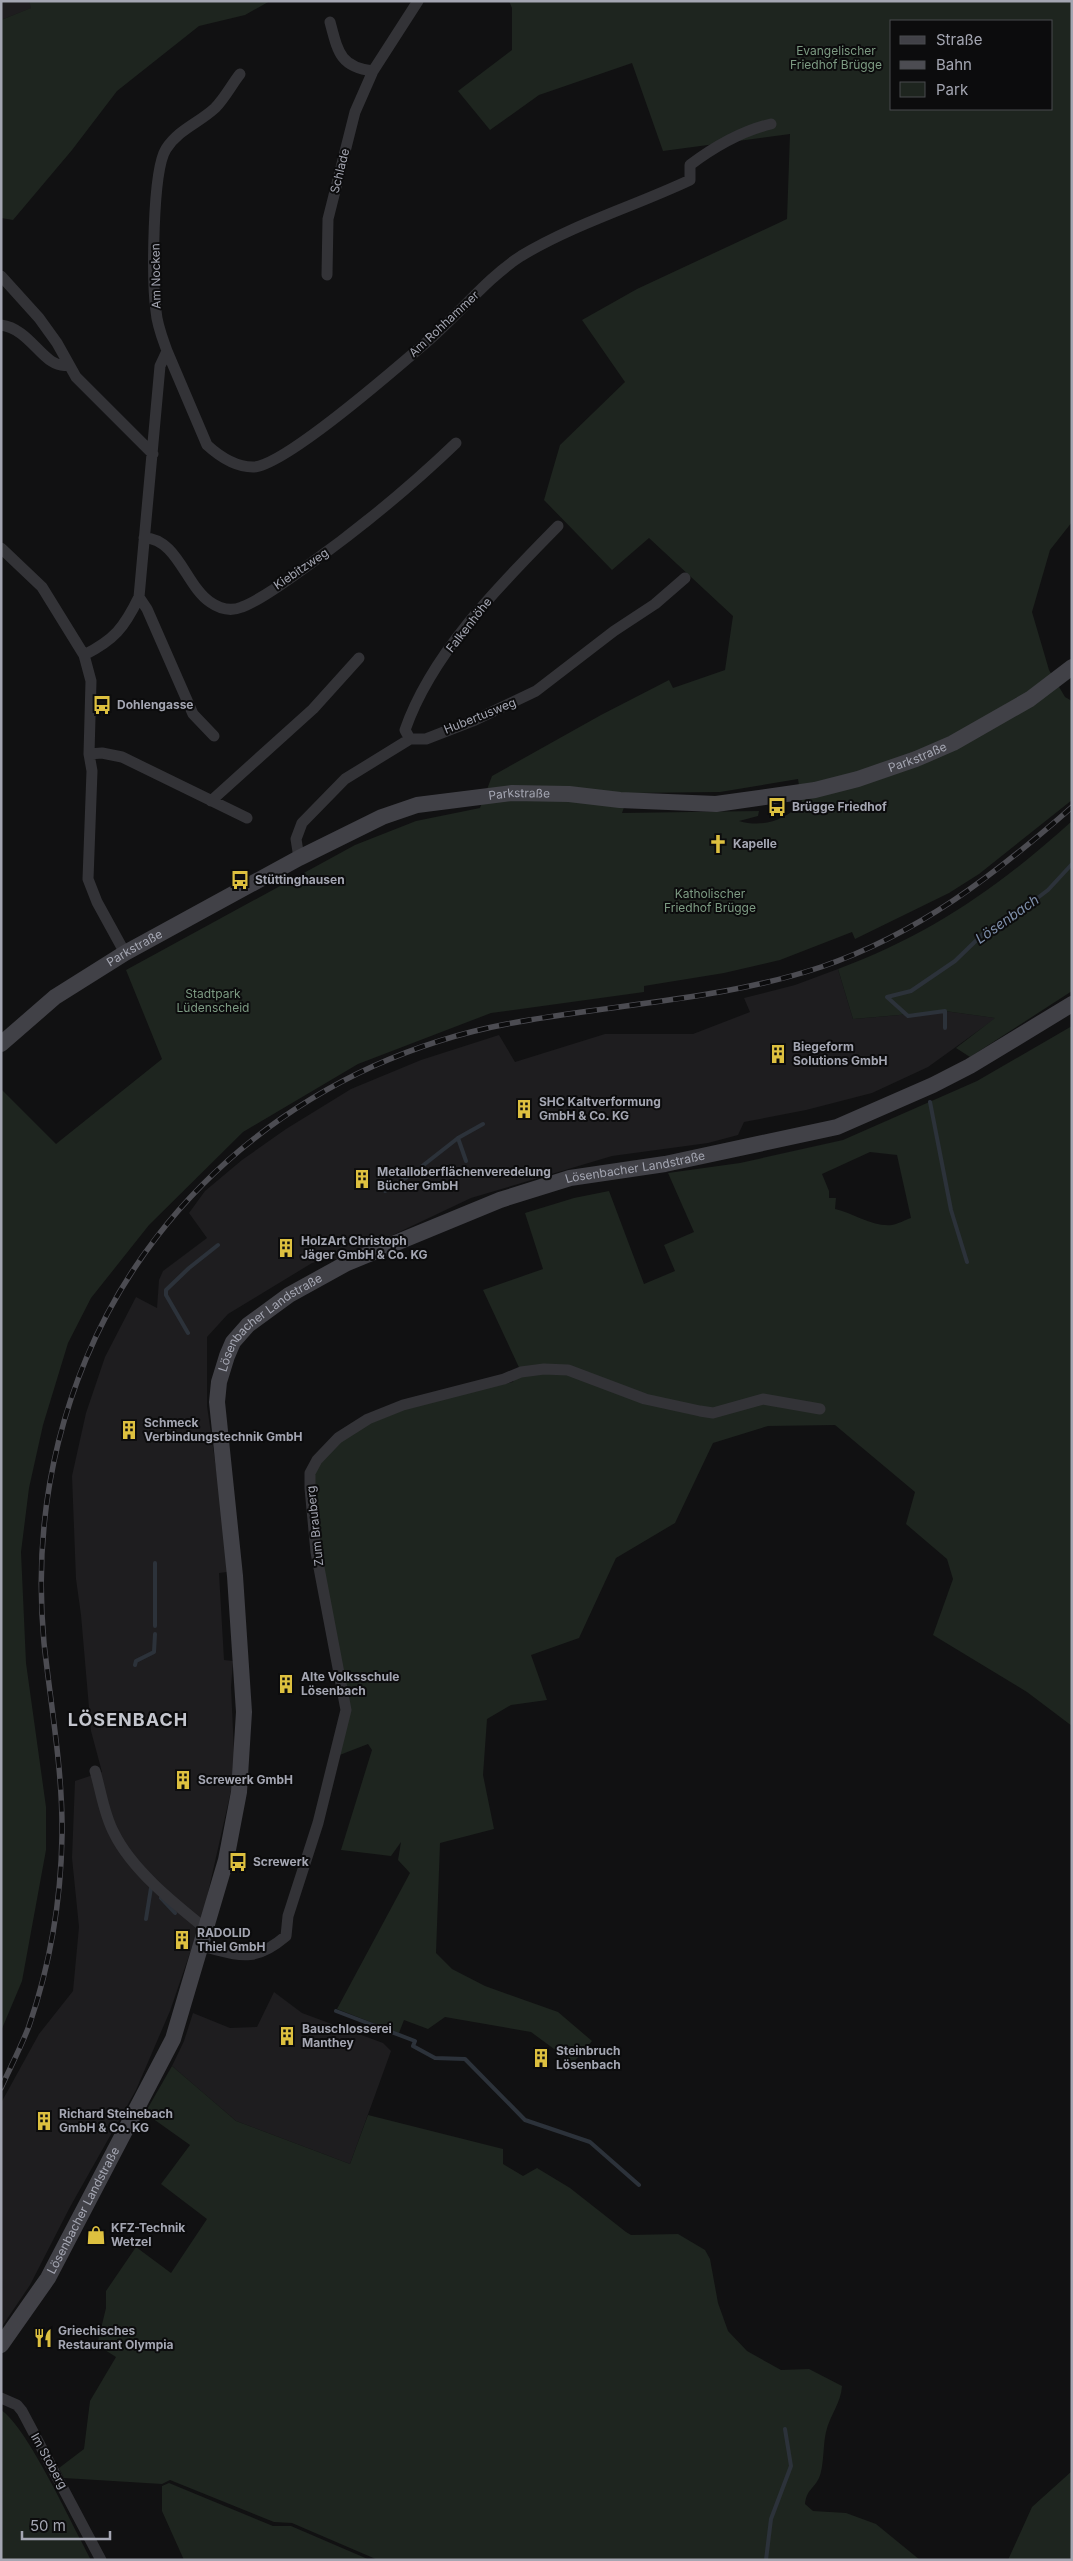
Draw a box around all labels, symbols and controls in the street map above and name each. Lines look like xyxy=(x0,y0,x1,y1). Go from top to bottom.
legend xyxy=(890,20,1053,110)
text: Straße xyxy=(936,30,983,49)
park label: Evangelischer Friedhof Brügge xyxy=(790,43,882,72)
text: Bahn xyxy=(936,55,972,74)
text: Park xyxy=(936,80,969,99)
street label: Schlade xyxy=(327,147,352,195)
street label: Am Nocken xyxy=(147,243,164,309)
street label: Am Rohhammer xyxy=(405,287,482,360)
street label: Kiebitzweg xyxy=(270,545,331,592)
street label: Falkenhöhe xyxy=(443,594,495,655)
bus stop icon: Dohlengasse xyxy=(91,694,113,716)
street label: Hubertusweg xyxy=(442,694,518,737)
place label: Dohlengasse xyxy=(117,697,194,712)
street label: Parkstraße xyxy=(886,739,949,775)
street label: Parkstraße xyxy=(487,785,550,803)
bus stop icon: Brügge Friedhof xyxy=(766,796,788,818)
place label: Brügge Friedhof xyxy=(792,799,887,814)
church icon: Kapelle xyxy=(707,833,729,855)
place label: Kapelle xyxy=(733,836,777,851)
bus stop icon: Stüttinghausen xyxy=(229,869,251,891)
place label: Stüttinghausen xyxy=(255,872,345,887)
park label: Katholischer Friedhof Brügge xyxy=(664,886,756,915)
water label: Lösenbach xyxy=(972,891,1042,947)
street label: Parkstraße xyxy=(104,926,165,970)
park label: Stadtpark Lüdenscheid xyxy=(177,986,249,1015)
place label: Biegeform Solutions GmbH xyxy=(793,1039,888,1068)
building icon: Biegeform Solutions GmbH xyxy=(767,1043,789,1065)
place label: SHC Kaltverformung GmbH & Co. KG xyxy=(539,1094,661,1123)
building icon: SHC Kaltverformung GmbH & Co. KG xyxy=(513,1098,535,1120)
street label: Lösenbacher Landstraße xyxy=(563,1148,706,1186)
place label: Metalloberflächenveredelung Bücher GmbH xyxy=(377,1164,551,1193)
building icon: Metalloberflächenveredelung Bücher GmbH xyxy=(351,1168,373,1190)
place label: HolzArt Christoph Jäger GmbH & Co. KG xyxy=(301,1233,428,1262)
building icon: HolzArt Christoph Jäger GmbH & Co. KG xyxy=(275,1237,297,1259)
street label: Lösenbacher Landstraße xyxy=(215,1270,325,1373)
place label: Schmeck Verbindungstechnik GmbH xyxy=(144,1415,303,1444)
building icon: Schmeck Verbindungstechnik GmbH xyxy=(118,1419,140,1441)
street label: Zum Brauberg xyxy=(303,1485,326,1567)
place label: Alte Volksschule Lösenbach xyxy=(301,1669,399,1698)
building icon: Alte Volksschule Lösenbach xyxy=(275,1673,297,1695)
district label: LÖSENBACH xyxy=(68,1709,188,1730)
building icon: Screwerk GmbH xyxy=(172,1769,194,1791)
place label: Screwerk GmbH xyxy=(198,1772,293,1787)
bus stop icon: Screwerk xyxy=(227,1851,249,1873)
place label: Screwerk xyxy=(253,1854,309,1869)
place label: RADOLID Thiel GmbH xyxy=(197,1925,265,1954)
building icon: RADOLID Thiel GmbH xyxy=(171,1929,193,1951)
place label: Bauschlosserei Manthey xyxy=(302,2021,392,2050)
building icon: Bauschlosserei Manthey xyxy=(276,2025,298,2047)
place label: Steinbruch Lösenbach xyxy=(556,2043,621,2072)
building icon: Steinbruch Lösenbach xyxy=(530,2047,552,2069)
place label: Richard Steinebach GmbH & Co. KG xyxy=(59,2106,173,2135)
building icon: Richard Steinebach GmbH & Co. KG xyxy=(33,2110,55,2132)
street label: Lösenbacher Landstraße xyxy=(43,2144,122,2276)
place label: KFZ-Technik Wetzel xyxy=(111,2220,185,2249)
shop icon: KFZ-Technik Wetzel xyxy=(85,2224,107,2246)
place label: Griechisches Restaurant Olympia xyxy=(58,2323,174,2352)
restaurant icon: Griechisches Restaurant Olympia xyxy=(32,2327,54,2349)
street label: Im Stoberg xyxy=(28,2430,71,2491)
scale bar xyxy=(22,2508,110,2540)
text: 50 m xyxy=(30,2516,66,2535)

